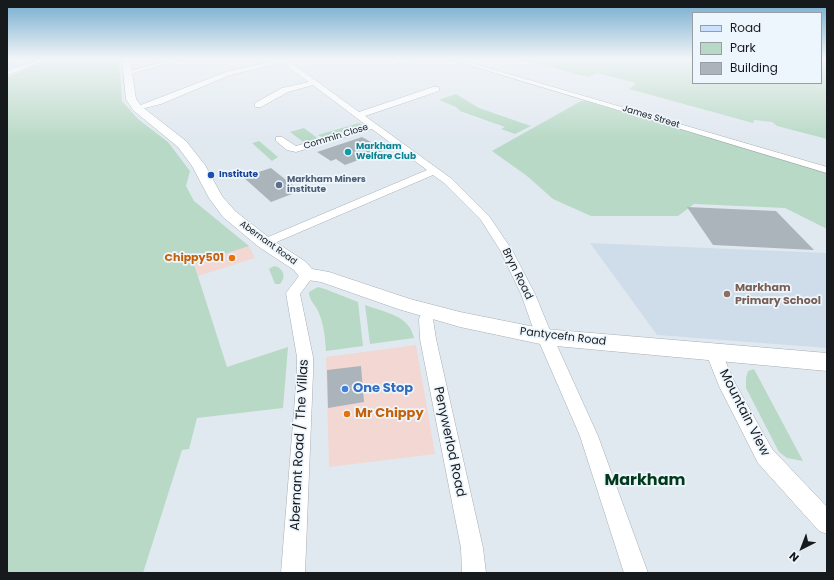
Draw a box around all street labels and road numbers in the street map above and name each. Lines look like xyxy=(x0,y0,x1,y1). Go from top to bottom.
street label: James Street xyxy=(621,103,681,131)
street label: Commin Close xyxy=(302,122,370,152)
street label: Abernant Road xyxy=(237,219,299,267)
street label: Bryn Road xyxy=(499,246,535,302)
street label: Pantycefn Road xyxy=(519,325,607,349)
street label: Abernant Road / The Villas xyxy=(288,359,312,531)
street label: Mountain View xyxy=(715,367,773,459)
street label: Penywerlod Road xyxy=(430,385,468,499)

